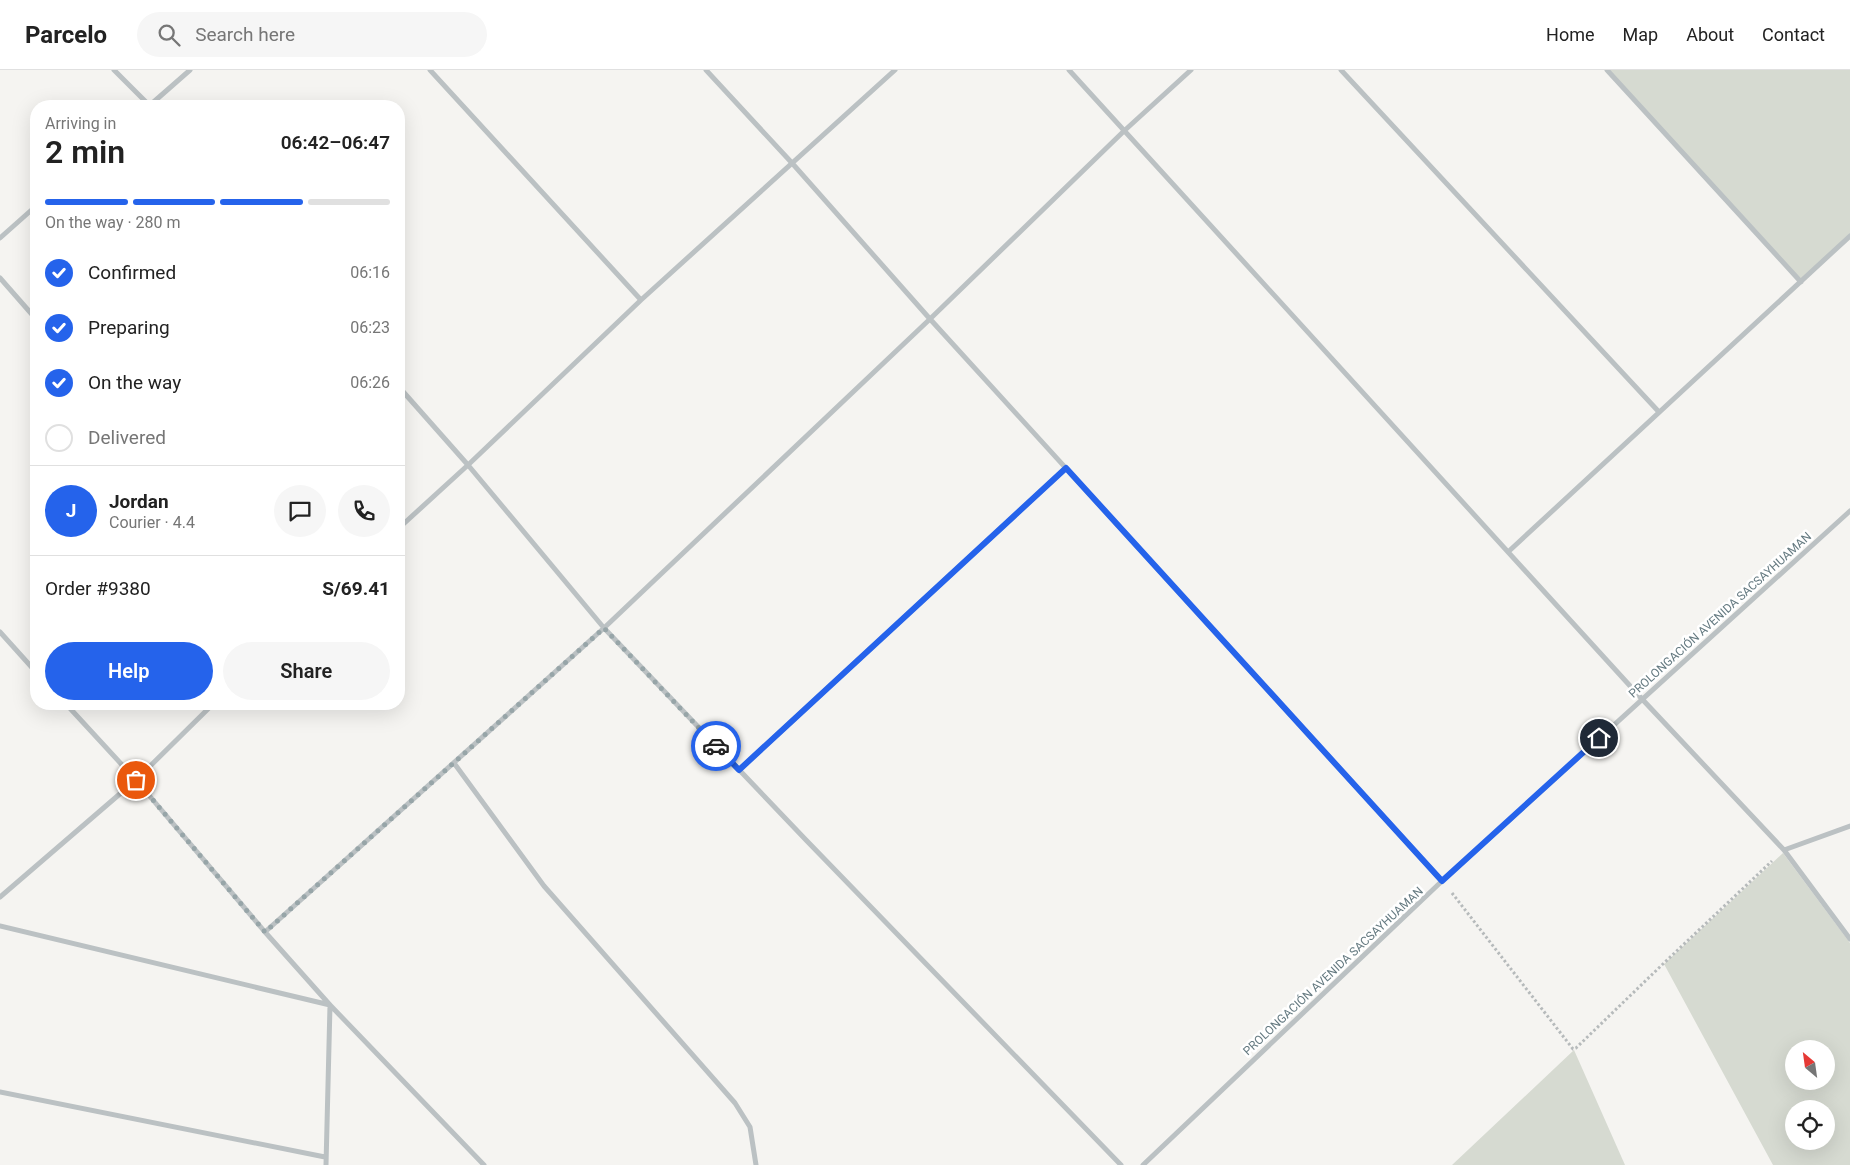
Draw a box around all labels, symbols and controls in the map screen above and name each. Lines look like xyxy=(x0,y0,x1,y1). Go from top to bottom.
search box xyxy=(137,12,487,57)
text: Parcelo xyxy=(25,21,107,49)
icon: search xyxy=(155,21,183,49)
text: Search here xyxy=(195,23,295,46)
text: Home xyxy=(1546,24,1595,45)
text: Map xyxy=(1623,24,1658,45)
text: About xyxy=(1686,24,1734,45)
text: Contact xyxy=(1762,24,1825,45)
text: Arriving in xyxy=(45,114,116,133)
text: 06:42–06:47 xyxy=(281,131,390,154)
text: 2 min xyxy=(45,133,125,171)
text: On the way · 280 m xyxy=(45,213,181,232)
icon: check xyxy=(45,259,73,287)
text: Confirmed xyxy=(88,261,176,284)
text: 06:16 xyxy=(350,263,390,282)
icon: check xyxy=(45,314,73,342)
text: Preparing xyxy=(88,316,170,339)
text: 06:23 xyxy=(350,318,390,337)
icon: check xyxy=(45,369,73,397)
text: On the way xyxy=(88,371,181,394)
text: 06:26 xyxy=(350,373,390,392)
text: Delivered xyxy=(88,426,166,449)
button: chat xyxy=(274,485,326,537)
button: phone xyxy=(338,485,390,537)
text: Jordan xyxy=(109,490,169,513)
text: J xyxy=(66,499,76,522)
text: Courier · 4.4 xyxy=(109,513,195,532)
street label: PROLONGACIÓN AVENIDA SACSAYHUAMAN xyxy=(1625,529,1814,701)
text: Order #9380 xyxy=(45,577,151,600)
text: S/69.41 xyxy=(322,577,390,600)
button: Help xyxy=(45,642,213,700)
button: Share xyxy=(223,642,390,700)
pin xyxy=(1578,717,1620,759)
courier xyxy=(691,721,741,771)
icon: home xyxy=(1585,724,1613,752)
icon: car xyxy=(702,732,730,760)
pin xyxy=(115,759,157,801)
icon: bag xyxy=(122,766,150,794)
street label: PROLONGACIÓN AVENIDA SACSAYHUAMAN xyxy=(1240,883,1426,1058)
north arrow xyxy=(1785,1040,1835,1090)
map controls xyxy=(1785,1040,1835,1150)
button: locate xyxy=(1785,1100,1835,1150)

